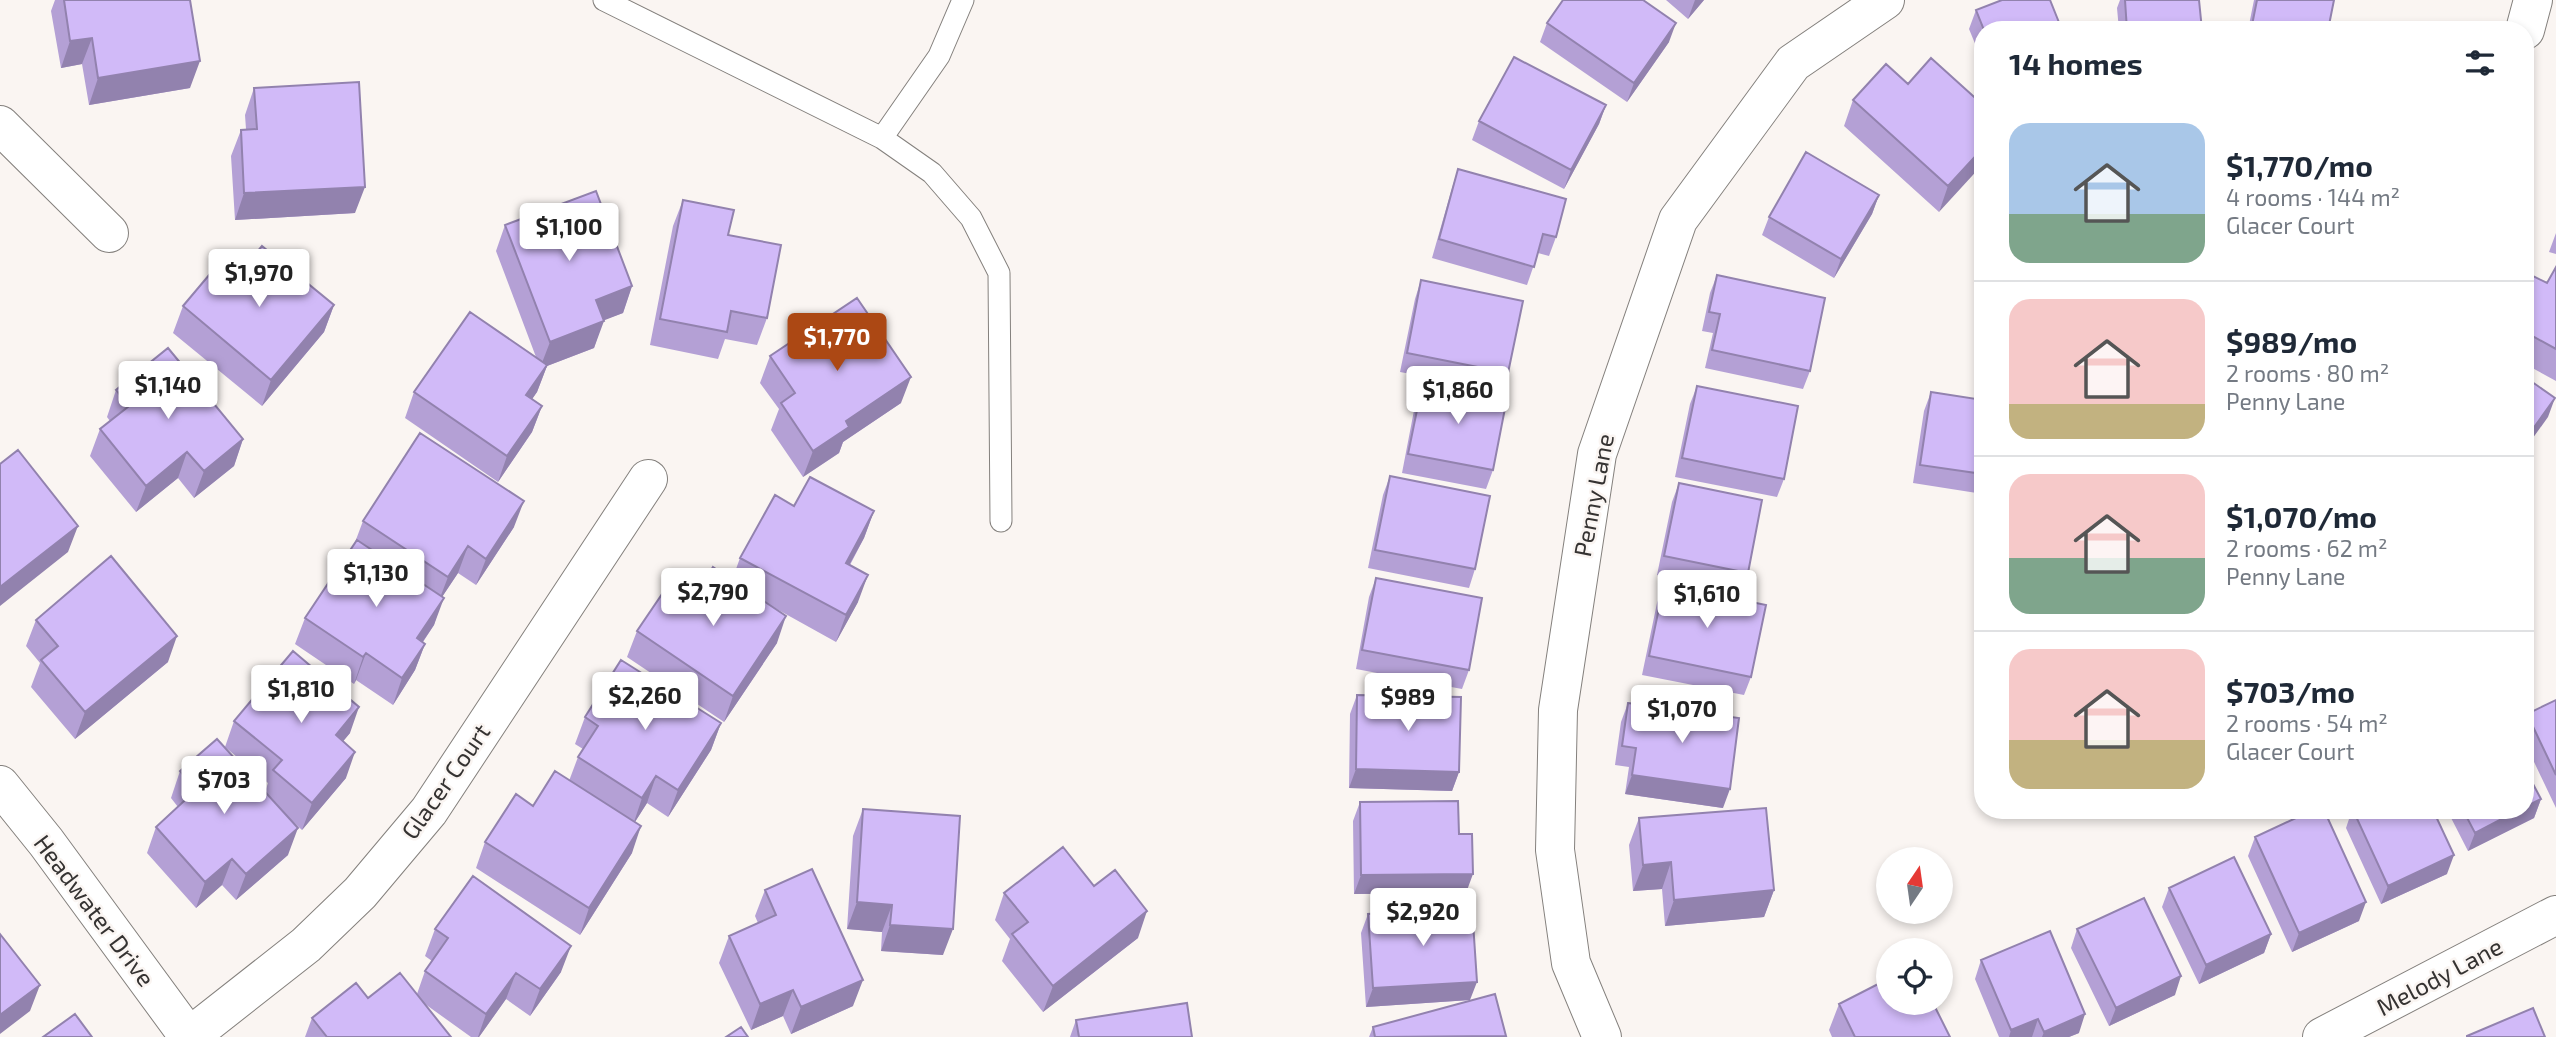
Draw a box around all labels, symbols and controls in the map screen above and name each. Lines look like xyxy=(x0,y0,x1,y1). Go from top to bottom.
icon: filters xyxy=(2461,44,2499,82)
text: 14 homes xyxy=(2009,45,2143,81)
text: $1,770/mo xyxy=(2226,147,2373,183)
icon: home xyxy=(2065,151,2149,235)
text: 4 rooms · 144 m² xyxy=(2226,183,2400,211)
pin: $1,100 xyxy=(512,204,626,263)
text: Glacer Court xyxy=(2226,211,2354,239)
text: $1,100 xyxy=(536,212,602,240)
pin: $1,970 xyxy=(202,250,316,309)
text: $1,970 xyxy=(224,258,294,286)
pin: $1,770 xyxy=(780,314,894,373)
text: $1,770 xyxy=(804,322,870,350)
text: $989/mo xyxy=(2226,323,2357,359)
icon: home xyxy=(2065,327,2149,411)
text: 2 rooms · 80 m² xyxy=(2226,359,2389,387)
pin: $1,140 xyxy=(111,362,225,421)
pin: $1,860 xyxy=(1401,366,1515,426)
text: $1,140 xyxy=(135,370,201,398)
text: $1,860 xyxy=(1422,375,1494,403)
text: Penny Lane xyxy=(2226,387,2345,415)
street label: Penny Lane xyxy=(1567,431,1619,559)
text: $1,070/mo xyxy=(2226,498,2377,534)
icon: home xyxy=(2065,502,2149,586)
text: 2 rooms · 62 m² xyxy=(2226,534,2388,562)
pin: $1,130 xyxy=(319,550,433,609)
text: $1,130 xyxy=(343,558,409,586)
text: Penny Lane xyxy=(2226,562,2345,590)
pin: $2,790 xyxy=(656,568,770,628)
pin: $1,610 xyxy=(1650,570,1764,630)
text: $2,790 xyxy=(677,577,749,605)
text: $1,610 xyxy=(1674,579,1740,607)
pin: $1,810 xyxy=(244,666,358,725)
pin: $2,260 xyxy=(588,672,702,732)
text: $703/mo xyxy=(2226,673,2355,709)
text: $1,810 xyxy=(267,674,335,702)
pin: $989 xyxy=(1367,674,1449,733)
icon: home xyxy=(2065,677,2149,761)
text: $2,260 xyxy=(608,681,682,709)
text: $989 xyxy=(1381,682,1435,710)
pin: $1,070 xyxy=(1625,686,1739,745)
text: $1,070 xyxy=(1647,694,1717,722)
text: 2 rooms · 54 m² xyxy=(2226,709,2388,737)
street label: Glacer Court xyxy=(395,718,495,844)
text: Glacer Court xyxy=(2226,737,2354,765)
pin: $703 xyxy=(183,756,265,816)
text: $703 xyxy=(197,765,251,793)
street label: Headwater Drive xyxy=(29,829,161,991)
north arrow xyxy=(1876,847,1953,924)
map controls xyxy=(1876,847,1953,1015)
pin: $2,920 xyxy=(1366,888,1480,948)
text: $2,920 xyxy=(1386,897,1460,925)
street label: Melody Lane xyxy=(2371,931,2507,1021)
button: locate xyxy=(1876,938,1953,1015)

